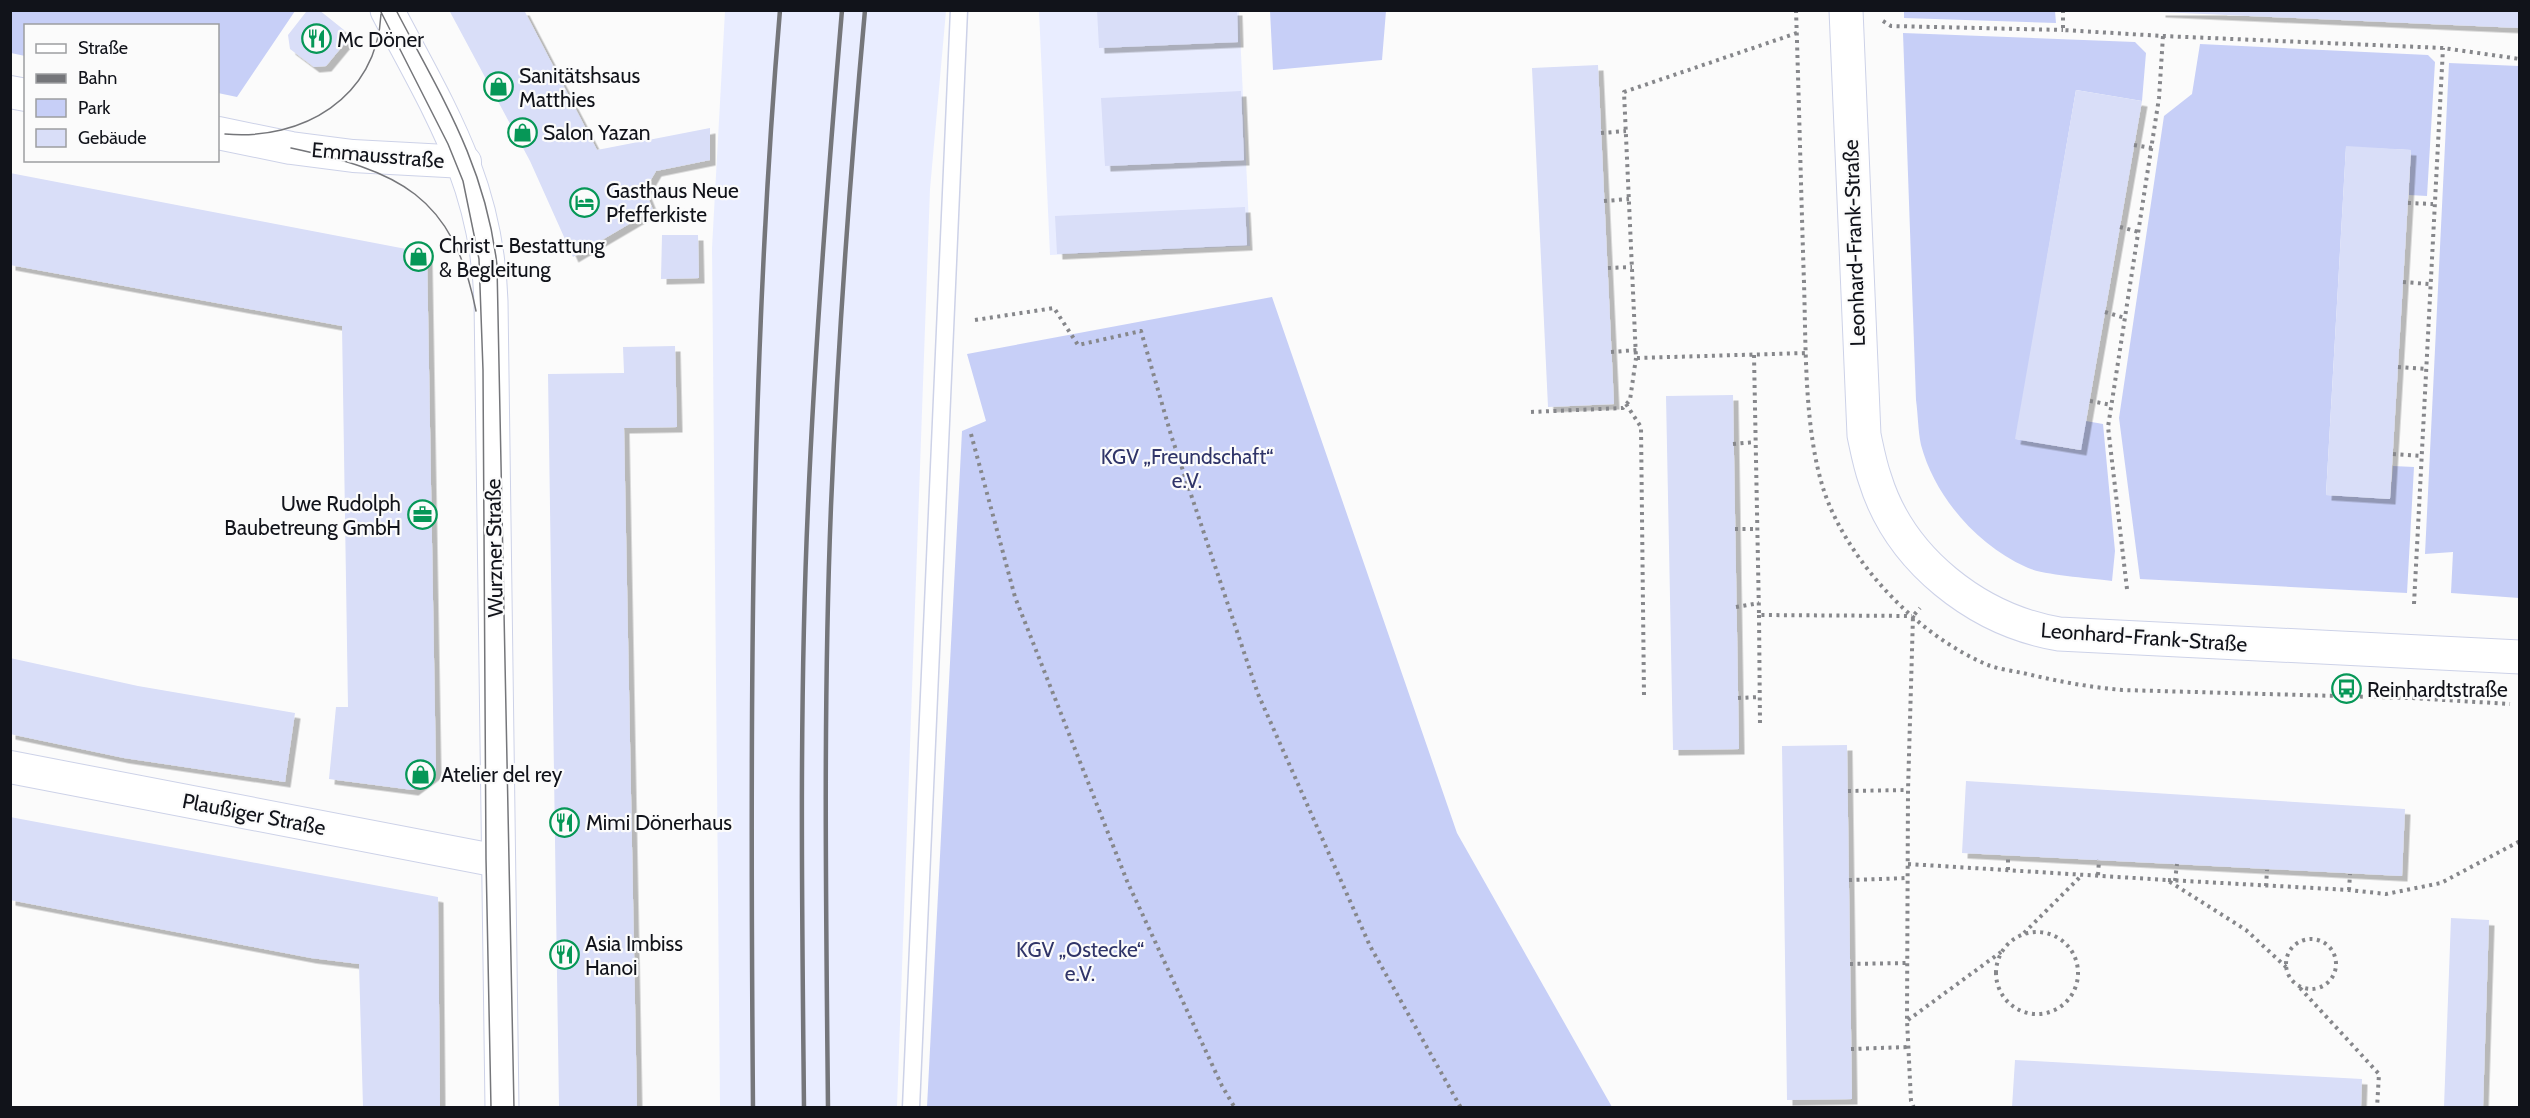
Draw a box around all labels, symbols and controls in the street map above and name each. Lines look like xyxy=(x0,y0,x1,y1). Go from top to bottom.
restaurant icon: Mc Döner xyxy=(300,23,332,55)
legend xyxy=(24,24,219,162)
place label: Mc Döner xyxy=(337,27,424,52)
text: Straße xyxy=(78,37,128,59)
place label: Sanitätshsaus Matthies xyxy=(519,63,640,112)
text: Bahn xyxy=(78,67,117,89)
shop icon: Sanitätshsaus Matthies xyxy=(482,71,514,103)
text: Park xyxy=(78,97,111,119)
shop icon: Salon Yazan xyxy=(506,116,538,148)
place label: Salon Yazan xyxy=(543,120,651,145)
text: Gebäude xyxy=(78,127,147,149)
street label: Emmausstraße xyxy=(311,137,446,173)
street label: Leonhard-Frank-Straße xyxy=(1838,139,1870,347)
place label: Gasthaus Neue Pfefferkiste xyxy=(606,178,739,227)
hotel icon: Gasthaus Neue Pfefferkiste xyxy=(569,186,601,218)
place label: Christ - Bestattung & Begleitung xyxy=(439,233,605,282)
shop icon: Christ - Bestattung & Begleitung xyxy=(402,241,434,273)
park label: KGV „Freundschaft“ e.V. xyxy=(1101,444,1273,493)
street label: Wurzner Straße xyxy=(480,478,508,618)
place label: Uwe Rudolph Baubetreung GmbH xyxy=(224,491,401,540)
office icon: Uwe Rudolph Baubetreung GmbH xyxy=(406,499,438,531)
street label: Leonhard-Frank-Straße xyxy=(2040,617,2248,657)
bus stop icon: Reinhardtstraße xyxy=(2330,673,2362,705)
place label: Reinhardtstraße xyxy=(2367,677,2508,702)
shop icon: Atelier del rey xyxy=(404,758,436,790)
place label: Atelier del rey xyxy=(441,762,563,787)
street label: Plaußiger Straße xyxy=(180,788,328,840)
restaurant icon: Mimi Dönerhaus xyxy=(549,806,581,838)
place label: Mimi Dönerhaus xyxy=(586,810,732,835)
place label: Asia Imbiss Hanoi xyxy=(585,931,683,980)
park label: KGV „Ostecke“ e.V. xyxy=(1016,937,1144,986)
restaurant icon: Asia Imbiss Hanoi xyxy=(548,939,580,971)

